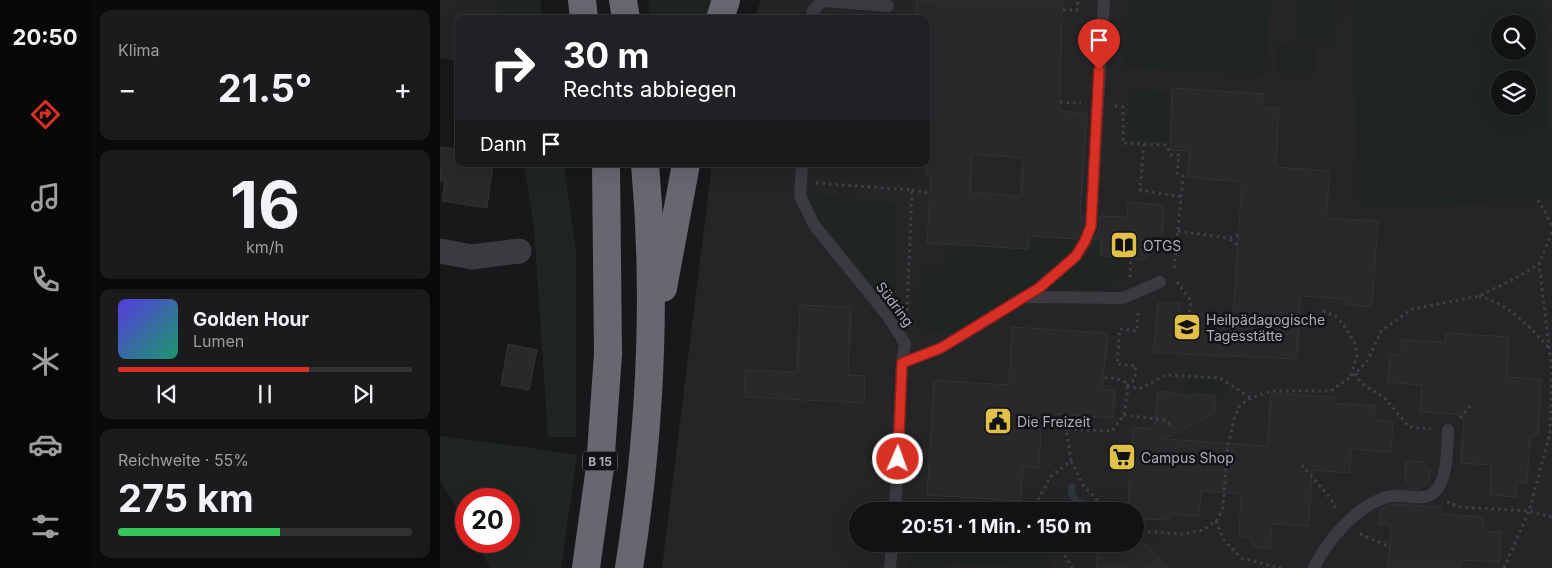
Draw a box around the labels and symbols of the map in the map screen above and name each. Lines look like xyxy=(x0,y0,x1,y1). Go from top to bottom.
pin xyxy=(1078,19,1120,70)
library icon: OTGS xyxy=(1109,230,1139,260)
place label: OTGS xyxy=(1143,237,1181,254)
street label: Südring xyxy=(873,278,917,330)
place label: Heilpädagogische Tagesstätte xyxy=(1206,311,1325,344)
school or university icon: Heilpädagogische Tagesstätte xyxy=(1172,312,1202,342)
public building icon: Die Freizeit xyxy=(983,406,1013,436)
place label: Die Freizeit xyxy=(1017,413,1091,430)
position arrow xyxy=(871,432,923,484)
supermarket icon: Campus Shop xyxy=(1107,442,1137,472)
place label: Campus Shop xyxy=(1141,449,1234,466)
road number: B 15 xyxy=(582,452,618,471)
speed limit sign: 20 xyxy=(455,488,520,553)

